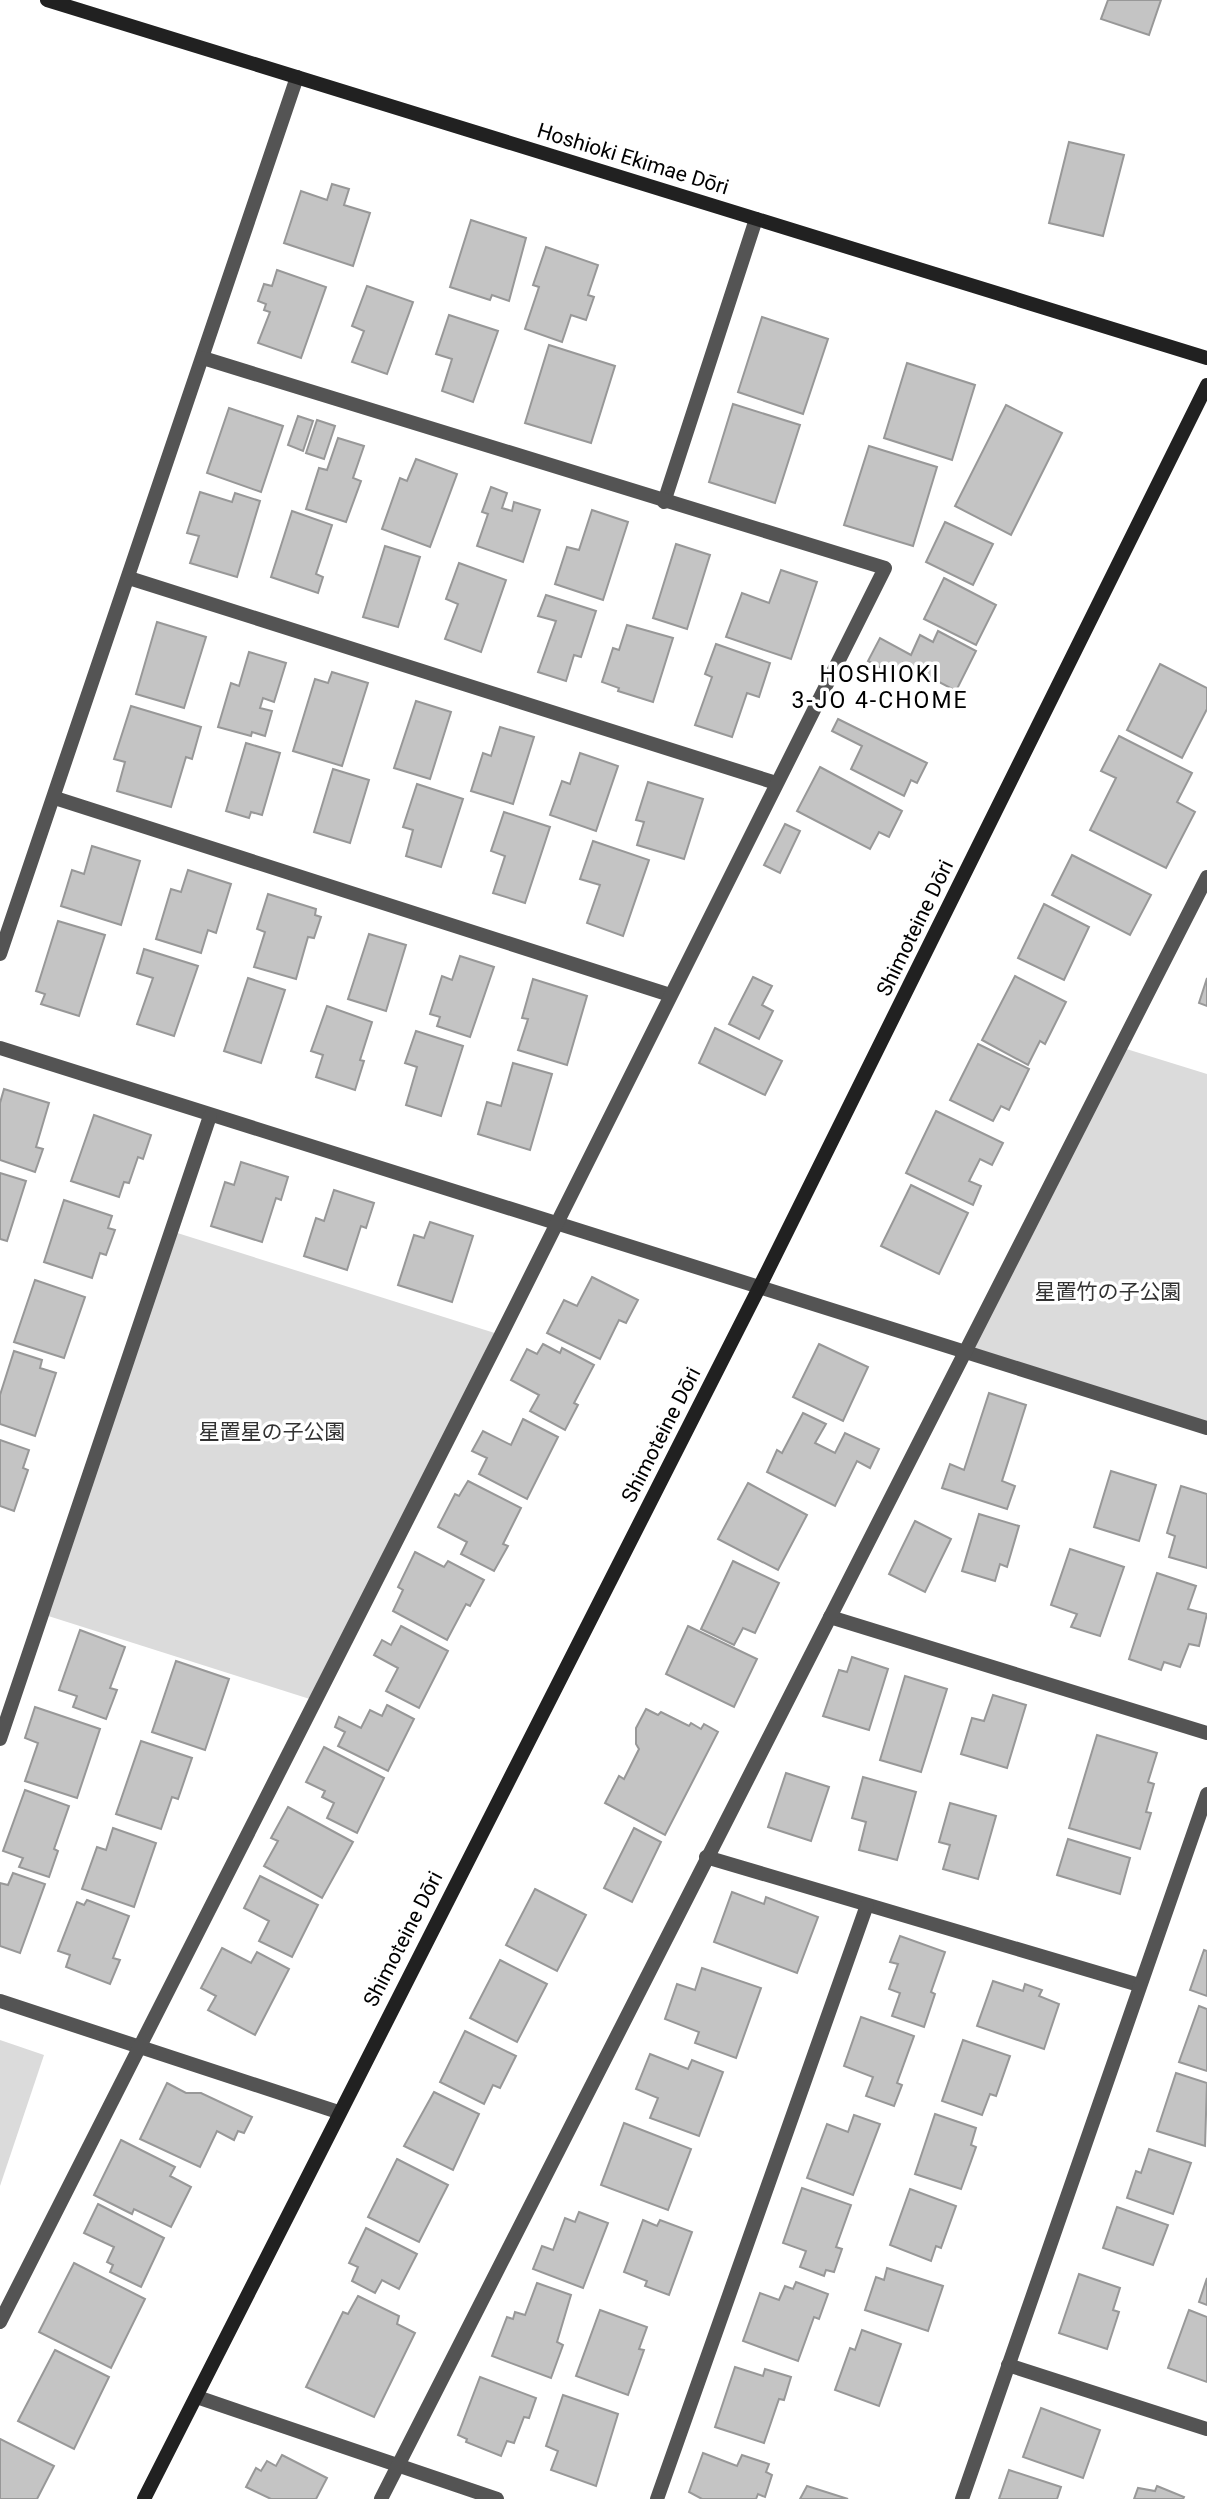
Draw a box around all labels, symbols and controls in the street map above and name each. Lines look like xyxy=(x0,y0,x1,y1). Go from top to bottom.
street label: Hoshioki Ekimae Dōri xyxy=(534,118,732,200)
district label: HOSHIOKI 3-JO 4-CHOME xyxy=(791,661,969,714)
street label: Shimoteine Dōri xyxy=(872,856,958,1000)
park label: 星置竹の子公園 xyxy=(1035,1280,1182,1304)
street label: Shimoteine Dōri xyxy=(617,1363,705,1507)
park label: 星置星の子公園 xyxy=(199,1420,346,1444)
street label: Shimoteine Dōri xyxy=(359,1867,447,2011)

